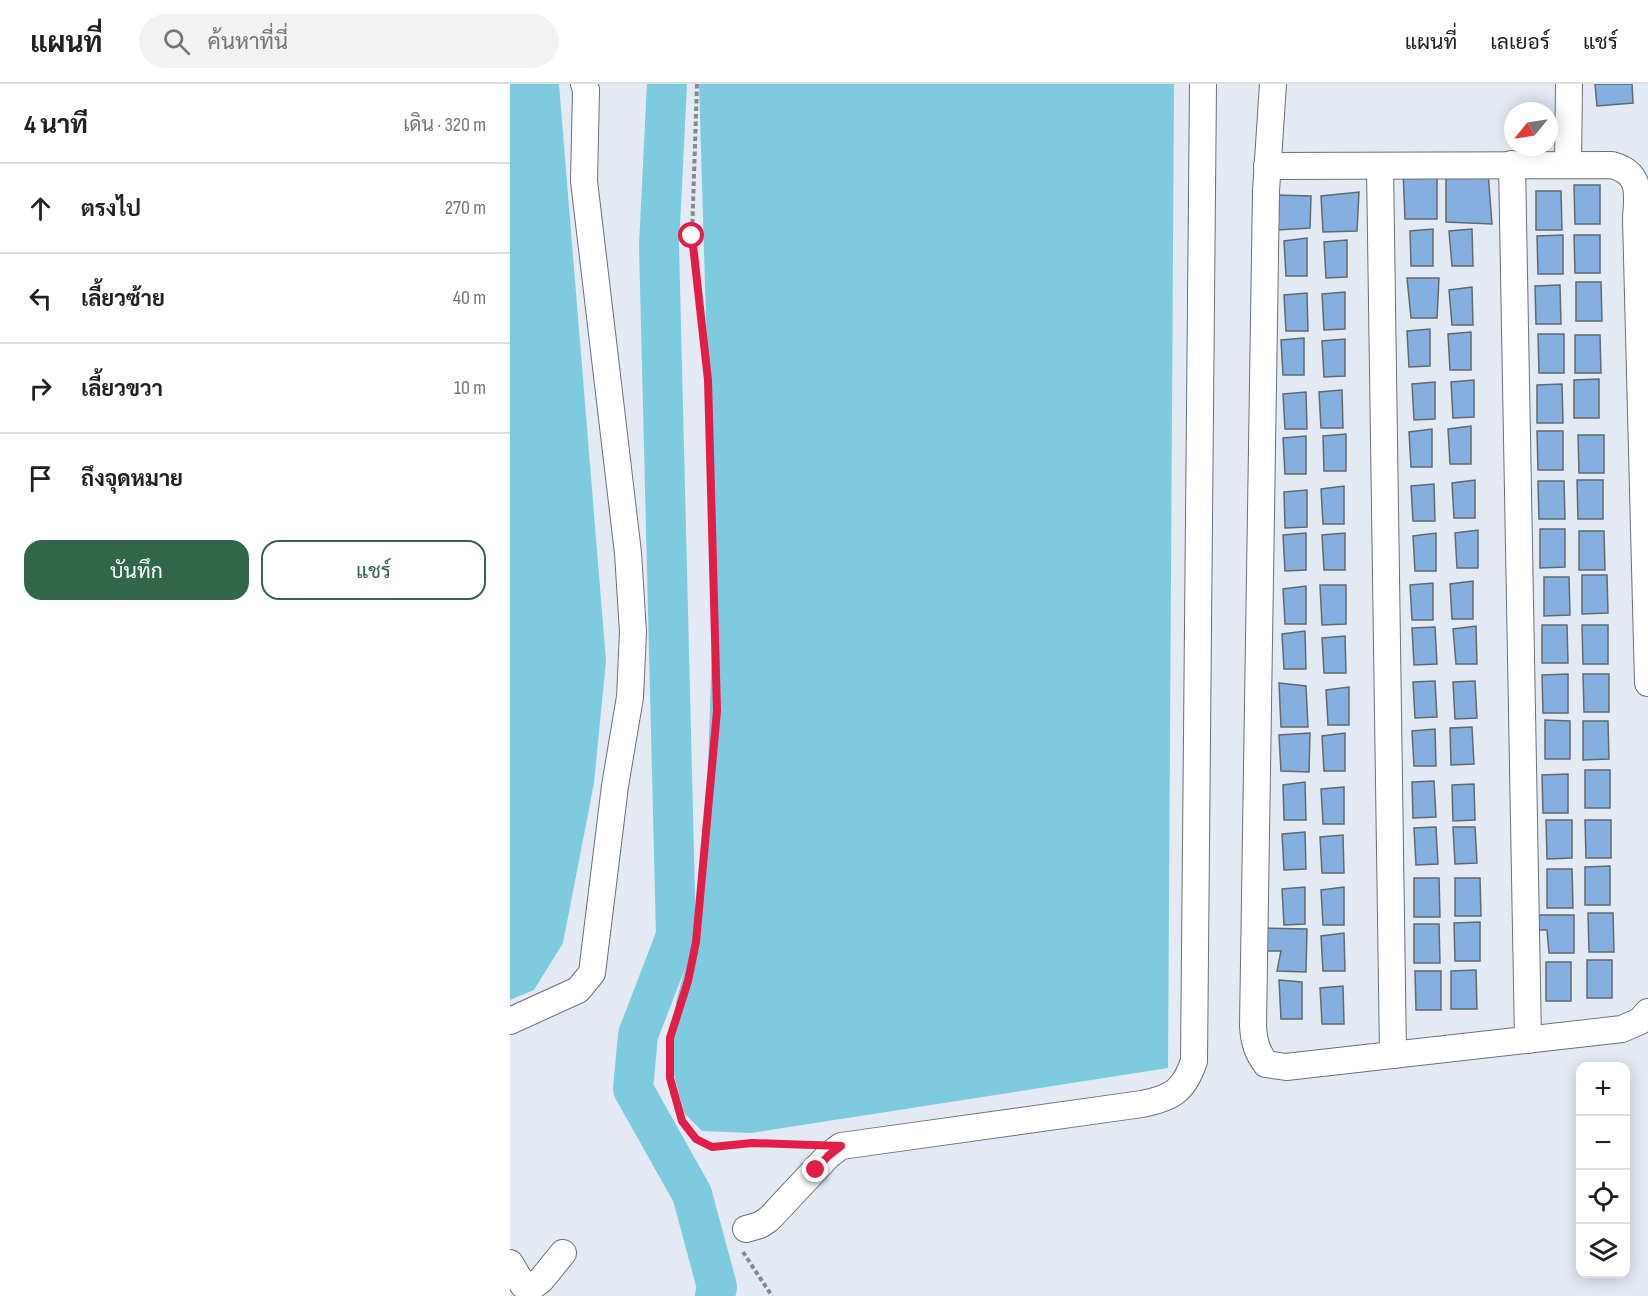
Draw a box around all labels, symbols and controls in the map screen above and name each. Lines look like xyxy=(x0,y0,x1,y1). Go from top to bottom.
search box xyxy=(139,14,559,68)
icon: search xyxy=(160,25,193,58)
text: แผนที่ xyxy=(30,27,103,60)
text: ค้นหาที่นี่ xyxy=(208,29,288,56)
text: แผนที่ xyxy=(1405,30,1457,55)
text: เลเยอร์ xyxy=(1490,30,1550,55)
text: แชร์ xyxy=(1583,30,1618,55)
north arrow xyxy=(1504,102,1558,156)
text: 4 นาที xyxy=(24,110,88,141)
text: เดิน · 320 m xyxy=(403,113,486,137)
icon: ahead xyxy=(24,192,57,225)
text: ตรงไป xyxy=(81,196,141,223)
text: 270 m xyxy=(445,196,486,220)
route start xyxy=(678,222,704,248)
icon: left xyxy=(24,282,57,315)
text: เลี้ยวซ้าย xyxy=(81,286,165,313)
text: 40 m xyxy=(453,286,486,310)
icon: right xyxy=(24,372,57,405)
text: เลี้ยวขวา xyxy=(81,376,163,403)
text: 10 m xyxy=(454,376,486,400)
icon: arrive xyxy=(24,462,57,495)
text: ถึงจุดหมาย xyxy=(81,466,183,493)
button: บันทึก xyxy=(24,540,249,600)
button: แชร์ xyxy=(261,540,486,600)
map controls xyxy=(1576,1062,1630,1278)
button: + xyxy=(1576,1062,1630,1116)
button: − xyxy=(1576,1116,1630,1170)
route end xyxy=(802,1156,828,1182)
button: locate xyxy=(1576,1170,1630,1224)
button: layers xyxy=(1576,1224,1630,1278)

